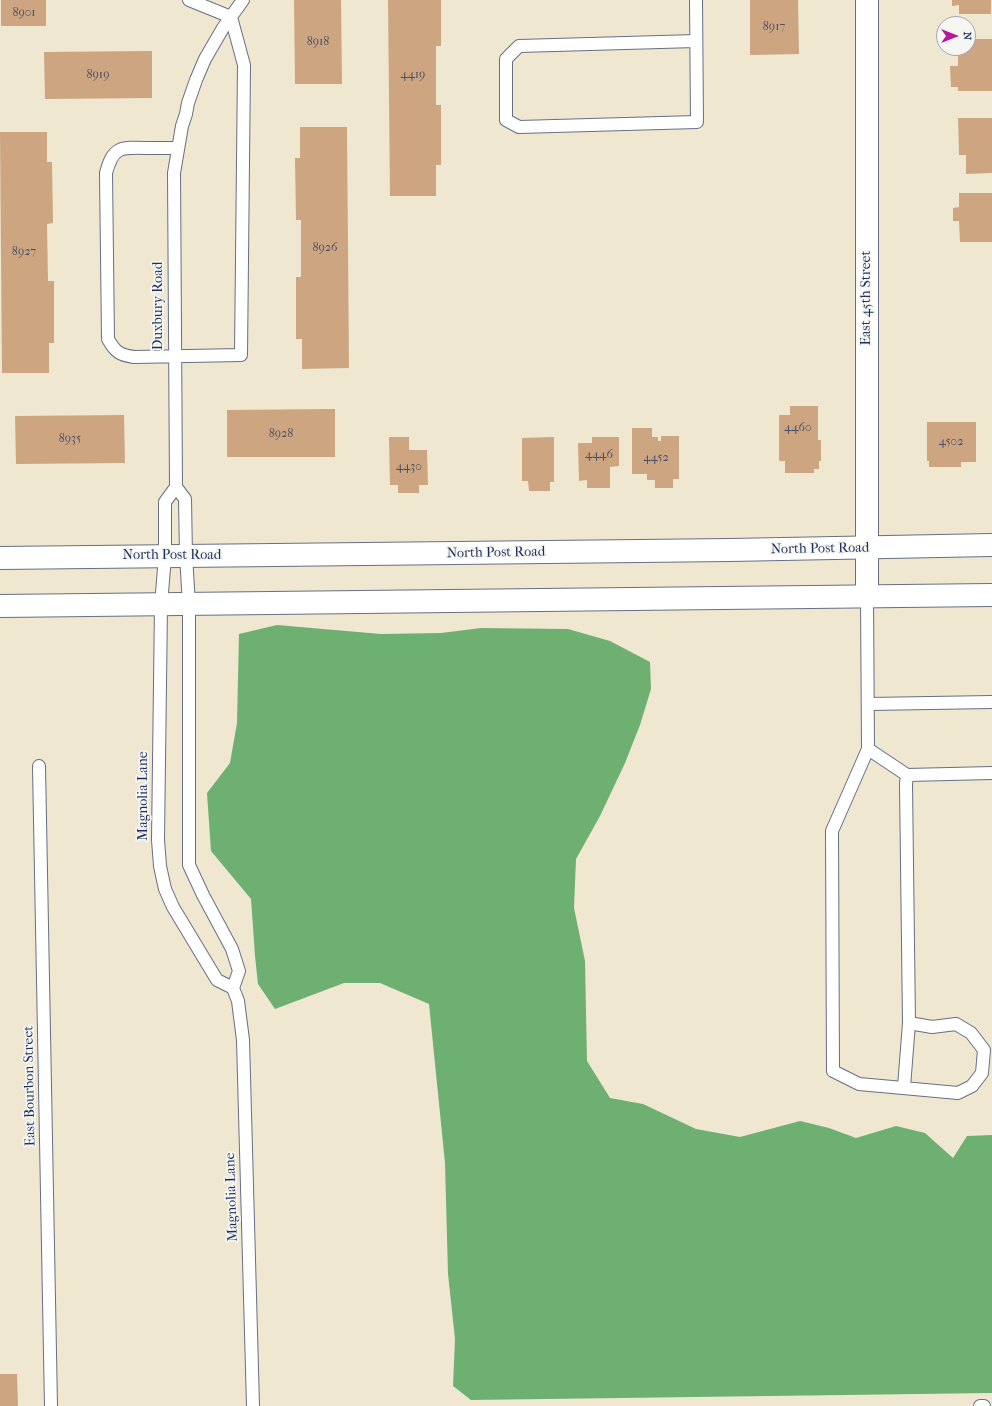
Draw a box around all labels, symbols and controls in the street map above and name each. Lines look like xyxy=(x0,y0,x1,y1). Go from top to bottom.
house number: 8901 xyxy=(12,6,36,20)
north arrow xyxy=(936,16,976,56)
house number: 8917 xyxy=(763,20,785,34)
text: N xyxy=(961,32,974,40)
house number: 8918 xyxy=(307,35,329,49)
house number: 8919 xyxy=(87,68,109,82)
house number: 4419 xyxy=(401,68,425,82)
house number: 8926 xyxy=(313,241,337,255)
house number: 8927 xyxy=(12,245,36,259)
street label: East 45th Street xyxy=(859,251,875,345)
street label: Duxbury Road xyxy=(151,262,167,350)
house number: 4460 xyxy=(784,421,812,435)
house number: 8928 xyxy=(269,427,293,441)
house number: 8935 xyxy=(59,432,81,446)
house number: 4502 xyxy=(939,435,963,449)
house number: 4446 xyxy=(585,448,613,462)
house number: 4452 xyxy=(643,451,669,465)
house number: 4430 xyxy=(396,460,422,474)
street label: North Post Road xyxy=(770,540,870,558)
street label: North Post Road xyxy=(446,544,546,562)
street label: North Post Road xyxy=(123,548,221,564)
street label: Magnolia Lane xyxy=(136,751,152,841)
street label: East Bourbon Street xyxy=(21,1026,39,1146)
street label: Magnolia Lane xyxy=(222,1152,242,1242)

